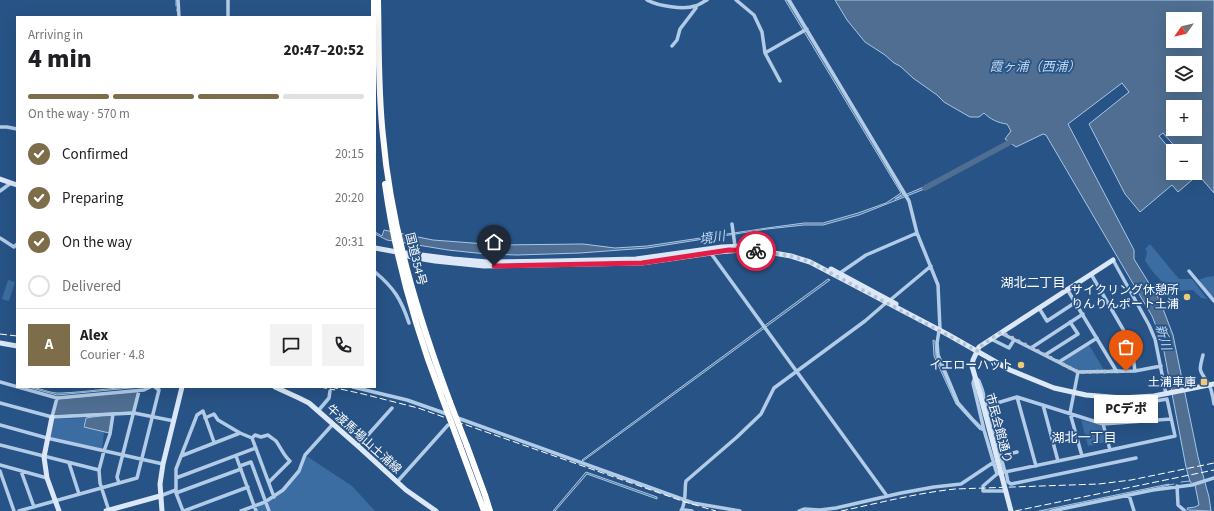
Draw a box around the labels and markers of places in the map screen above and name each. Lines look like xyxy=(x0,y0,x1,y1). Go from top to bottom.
pin xyxy=(477,225,511,266)
place label: サイクリング休憩所 りんりんポート土浦 xyxy=(1071,282,1179,313)
marker: サイクリング休憩所 りんりんポート土浦 xyxy=(1182,292,1192,302)
pin xyxy=(1109,330,1143,371)
place label: イエローハット xyxy=(929,357,1013,374)
marker: イエローハット xyxy=(1016,360,1026,370)
place label: 土浦車庫 xyxy=(1148,374,1196,391)
marker: 土浦車庫 xyxy=(1199,377,1209,387)
callout: PCデポ xyxy=(1094,395,1158,423)

